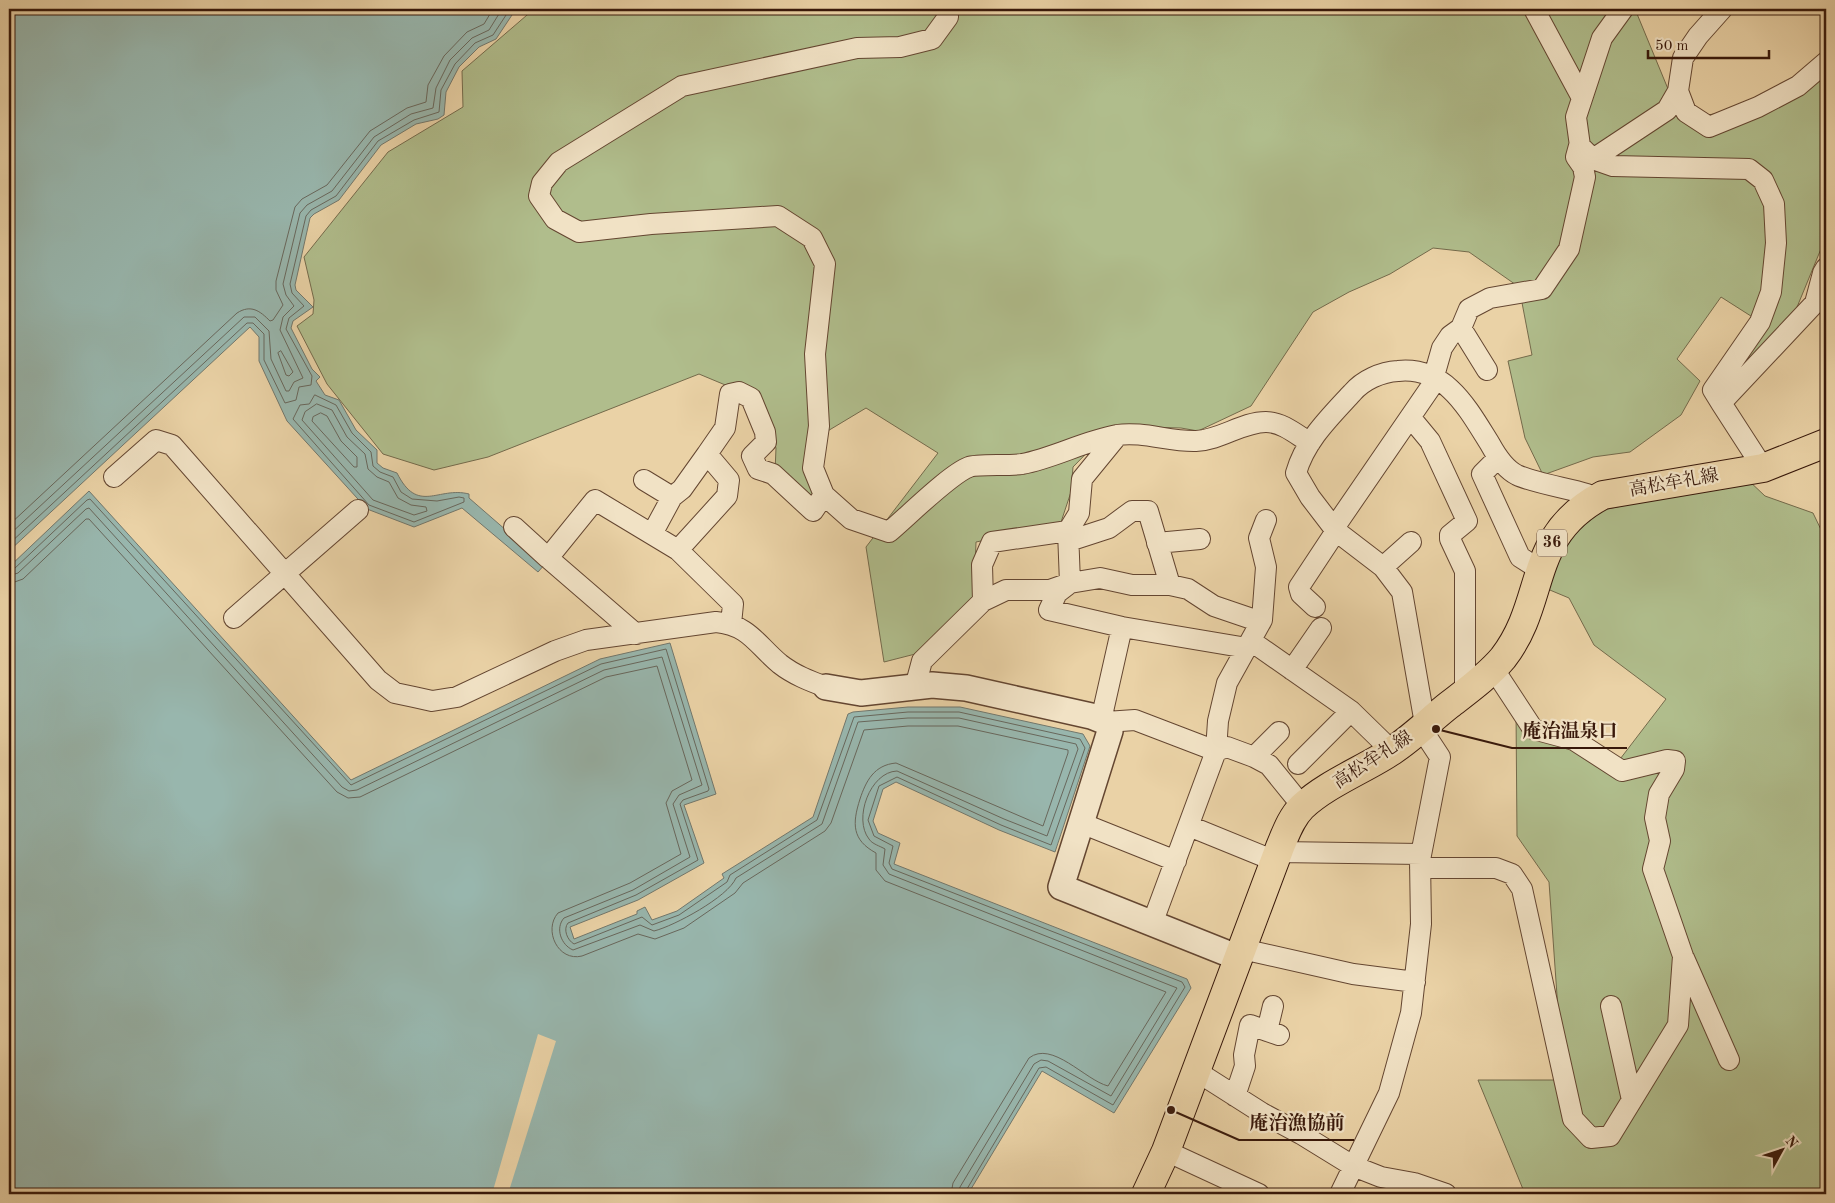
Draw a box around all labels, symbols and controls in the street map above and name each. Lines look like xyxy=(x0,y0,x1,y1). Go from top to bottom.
scale bar xyxy=(1648,28,1769,60)
text: 50 m xyxy=(1655,39,1689,54)
street label: 高松牟礼線 xyxy=(1628,464,1720,500)
road number: 36 xyxy=(1537,530,1567,556)
callout: 庵治温泉口 xyxy=(1512,714,1627,748)
text: 庵治温泉口 xyxy=(1522,720,1618,742)
street label: 高松牟礼線 xyxy=(1329,726,1416,792)
callout: 庵治漁協前 xyxy=(1239,1106,1354,1140)
text: 庵治漁協前 xyxy=(1249,1112,1345,1134)
north arrow xyxy=(1758,1126,1808,1176)
text: N xyxy=(1782,1134,1800,1151)

